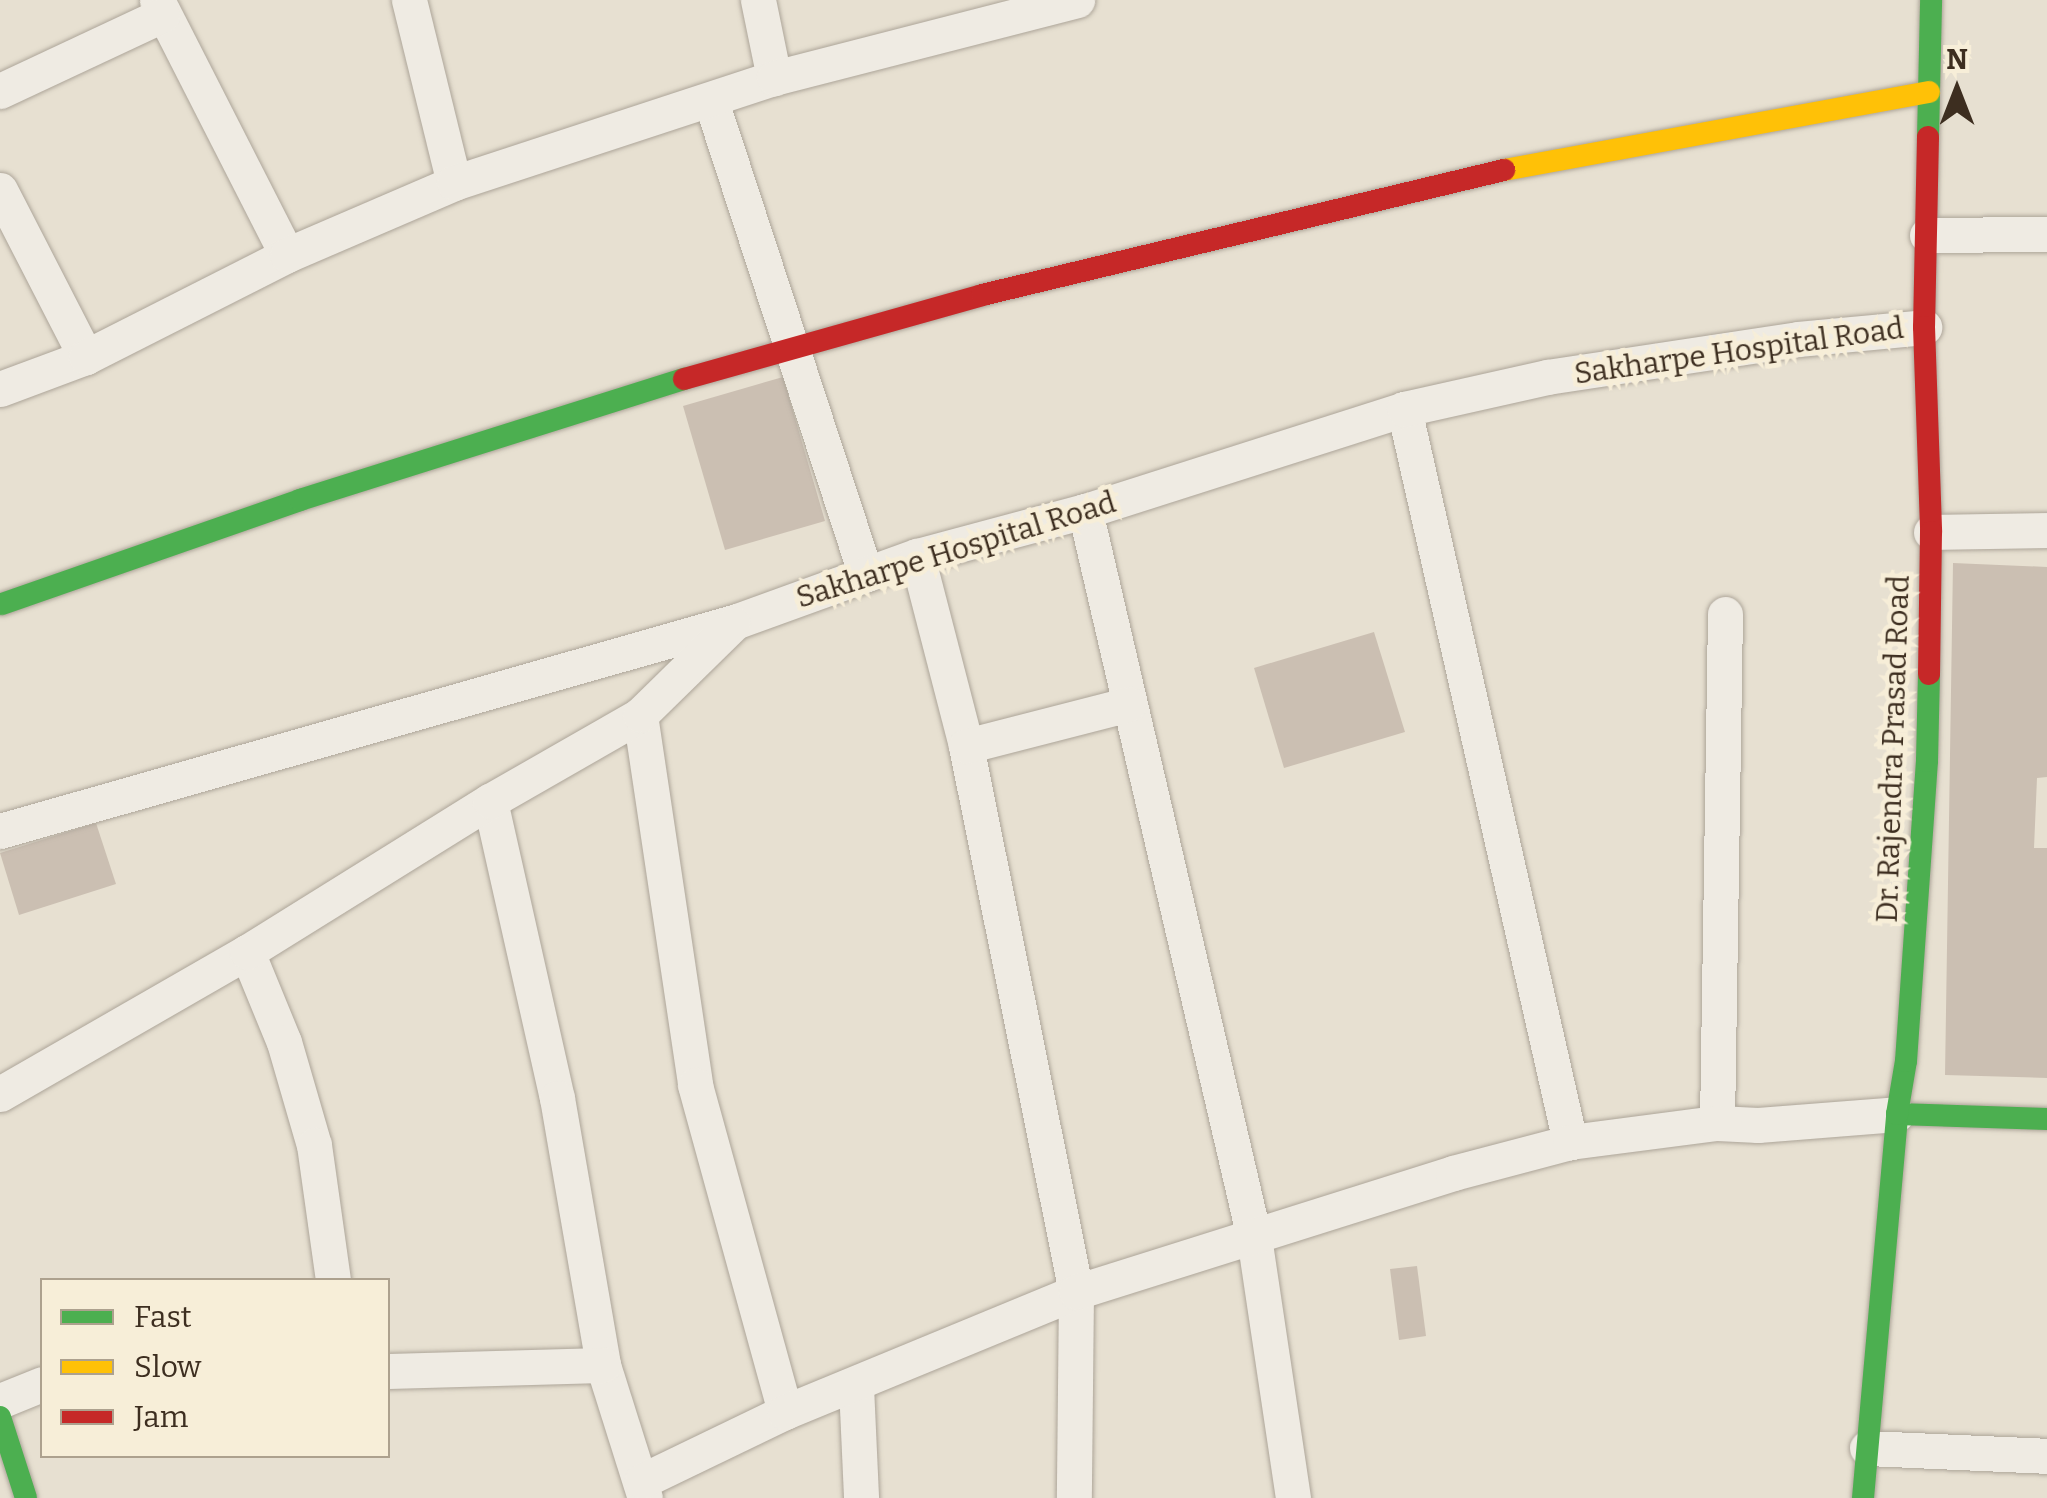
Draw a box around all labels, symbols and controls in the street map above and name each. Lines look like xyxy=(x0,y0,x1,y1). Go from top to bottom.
north arrow xyxy=(1907,40,2007,140)
text: N xyxy=(1946,43,1968,76)
street label: Sakharpe Hospital Road xyxy=(1572,310,1906,392)
street label: Sakharpe Hospital Road xyxy=(792,484,1120,616)
street label: Dr. Rajendra Prasad Road xyxy=(1869,575,1917,923)
legend xyxy=(40,1278,390,1458)
text: Fast xyxy=(134,1299,192,1335)
text: Slow xyxy=(134,1349,201,1385)
text: Jam xyxy=(134,1399,188,1435)

